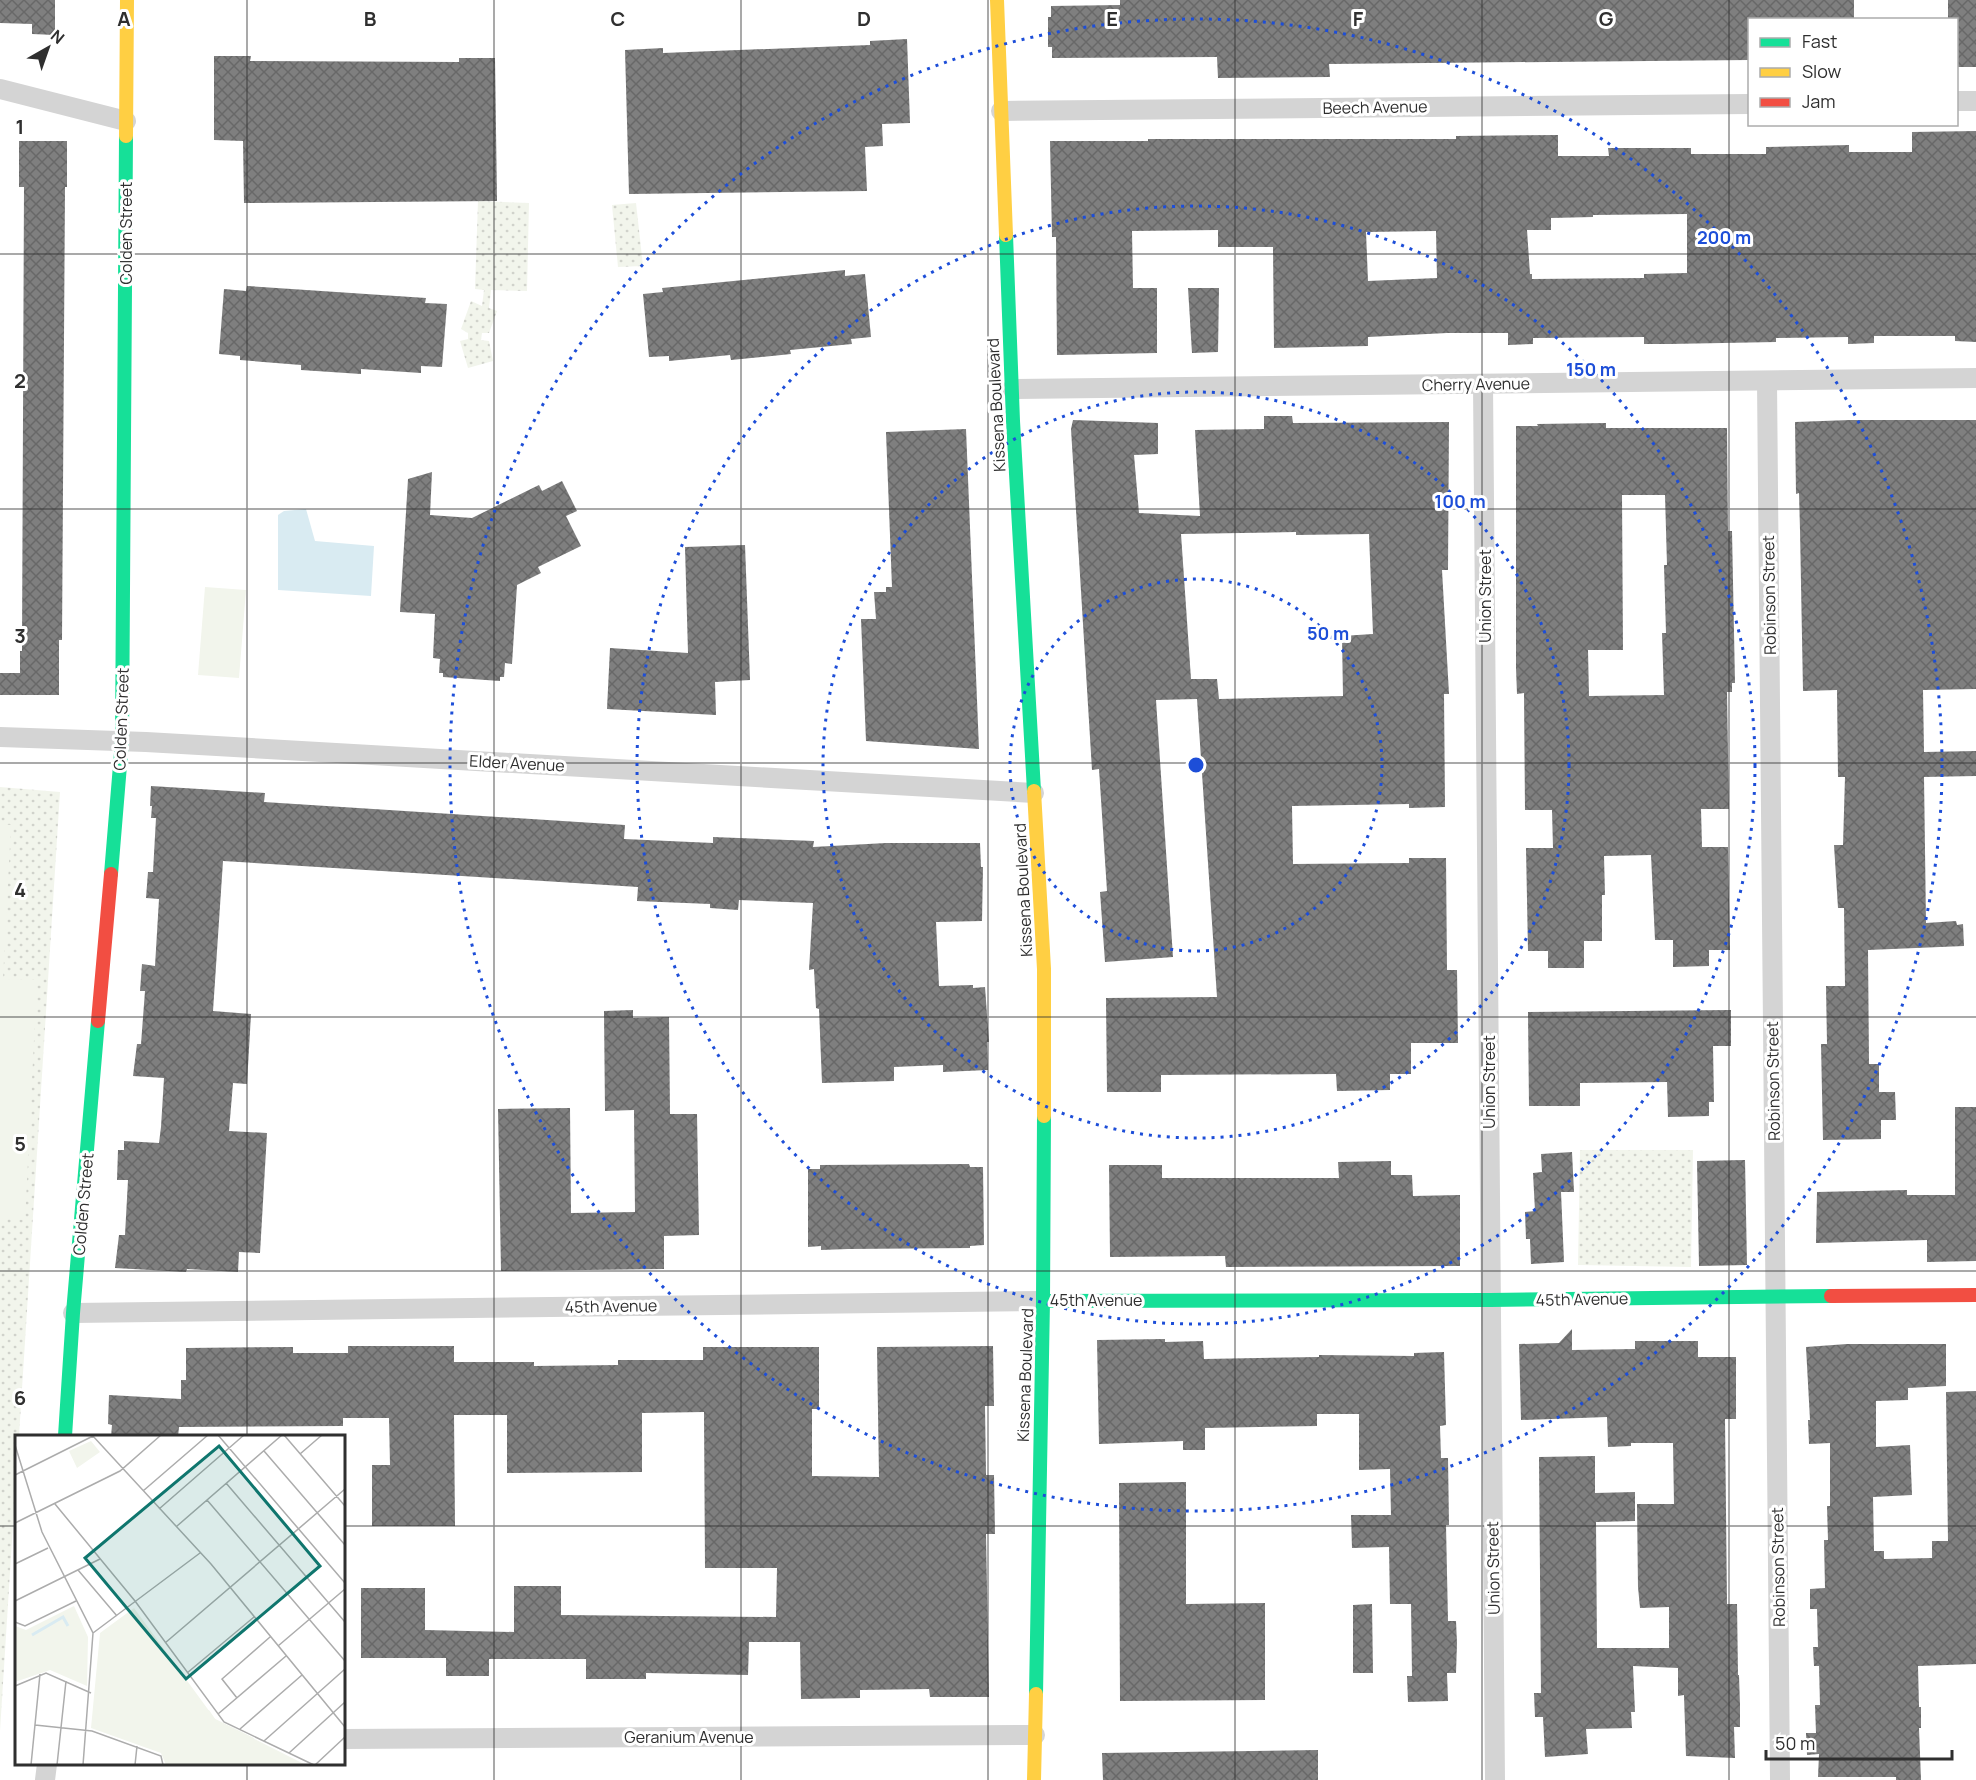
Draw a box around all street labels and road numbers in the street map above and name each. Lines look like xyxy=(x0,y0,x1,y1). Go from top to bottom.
street label: Beech Avenue xyxy=(1322,95,1428,119)
street label: Colden Street xyxy=(115,182,137,284)
street label: Kissena Boulevard xyxy=(982,338,1010,472)
street label: Cherry Avenue xyxy=(1422,372,1530,396)
street label: Robinson Street xyxy=(1757,535,1781,655)
street label: Union Street xyxy=(1474,549,1496,643)
street label: Colden Street xyxy=(108,667,134,771)
street label: Elder Avenue xyxy=(469,750,565,776)
street label: Kissena Boulevard xyxy=(1009,823,1037,957)
street label: Robinson Street xyxy=(1761,1021,1785,1141)
street label: Union Street xyxy=(1478,1035,1500,1129)
street label: Colden Street xyxy=(68,1152,98,1256)
street label: 45th Avenue xyxy=(1536,1287,1628,1311)
street label: 45th Avenue xyxy=(1050,1289,1142,1311)
street label: 45th Avenue xyxy=(565,1294,657,1318)
street label: Kissena Boulevard xyxy=(1012,1308,1038,1442)
street label: Robinson Street xyxy=(1766,1507,1790,1627)
street label: Union Street xyxy=(1481,1521,1505,1615)
street label: Geranium Avenue xyxy=(624,1726,754,1748)

